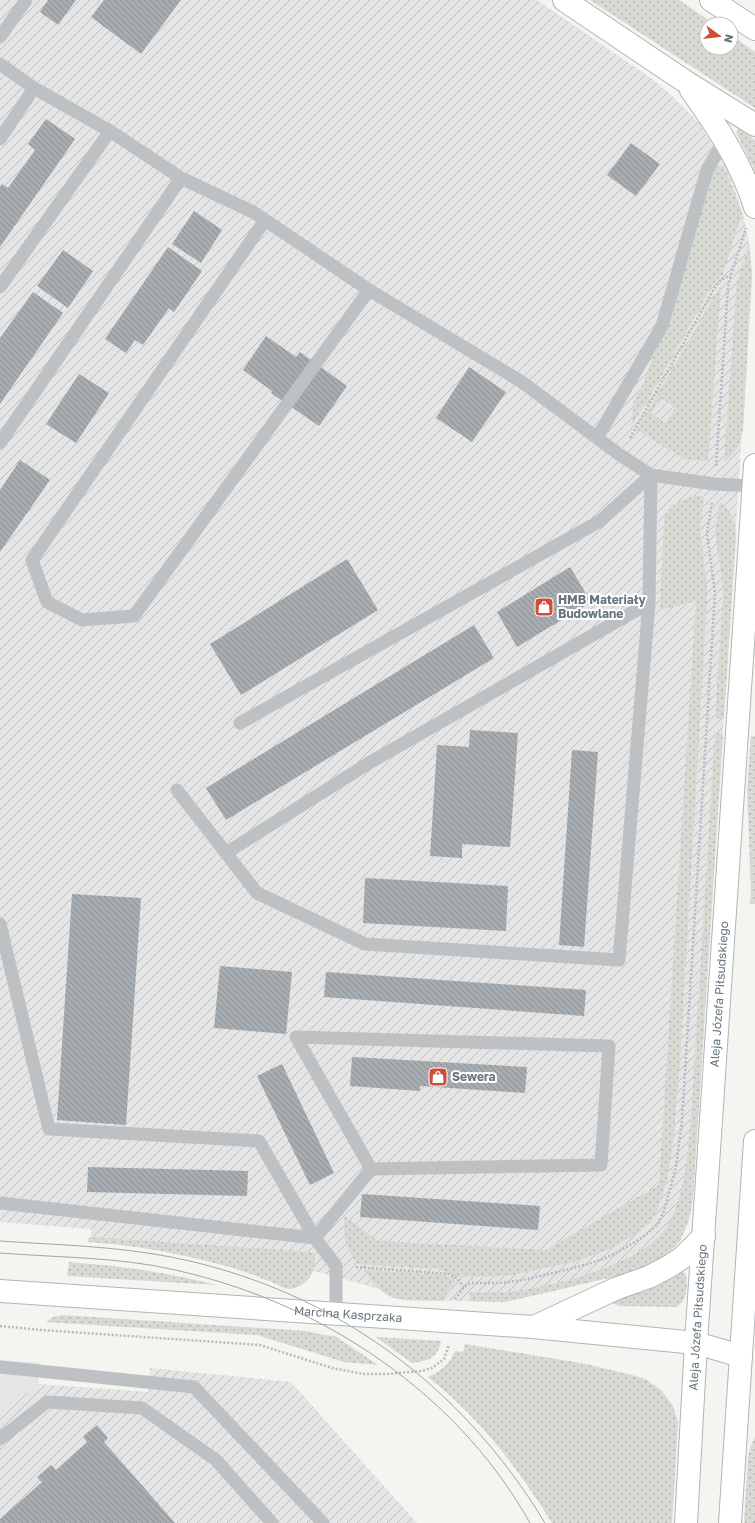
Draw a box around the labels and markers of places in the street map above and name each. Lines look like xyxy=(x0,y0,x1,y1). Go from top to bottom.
place label: HMB Materiały Budowlane xyxy=(558,592,646,621)
shop icon: HMB Materiały Budowlane xyxy=(533,596,555,618)
shop icon: Sewera xyxy=(427,1066,449,1088)
place label: Sewera xyxy=(452,1069,496,1084)

